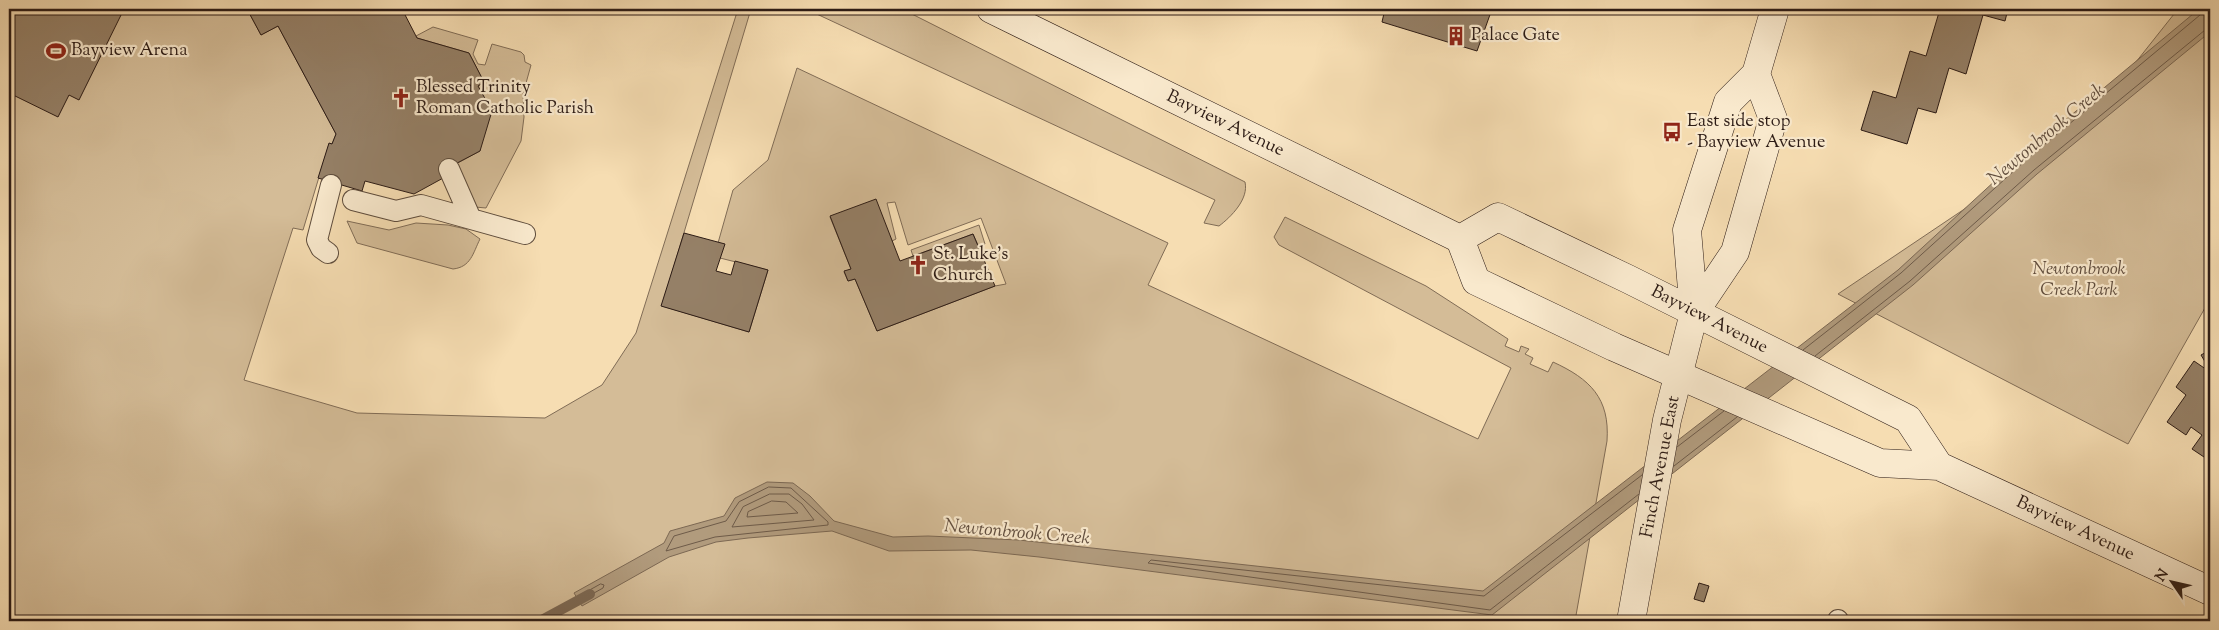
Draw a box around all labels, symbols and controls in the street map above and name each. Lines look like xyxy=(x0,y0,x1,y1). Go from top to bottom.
place label: Palace Gate xyxy=(1471,23,1560,49)
building icon: Palace Gate xyxy=(1445,25,1467,47)
place label: Bayview Arena xyxy=(71,38,188,64)
sports icon: Bayview Arena xyxy=(45,40,67,62)
place label: Blessed Trinity Roman Catholic Parish xyxy=(416,75,594,122)
water label: Newtonbrook Creek xyxy=(1982,77,2112,192)
street label: Bayview Avenue xyxy=(1162,84,1288,164)
church icon: Blessed Trinity Roman Catholic Parish xyxy=(390,87,412,109)
place label: East side stop - Bayview Avenue xyxy=(1687,109,1825,156)
bus stop icon: East side stop - Bayview Avenue xyxy=(1661,121,1683,143)
place label: St. Luke’s Church xyxy=(933,242,1008,289)
church icon: St. Luke’s Church xyxy=(907,254,929,276)
park label: Newtonbrook Creek Park xyxy=(2032,257,2126,304)
street label: Bayview Avenue xyxy=(1646,279,1772,361)
street label: Finch Avenue East xyxy=(1634,394,1688,540)
street label: Bayview Avenue xyxy=(2011,490,2139,568)
water label: Newtonbrook Creek xyxy=(943,513,1091,553)
north arrow xyxy=(2146,558,2196,608)
text: N xyxy=(2151,566,2174,586)

